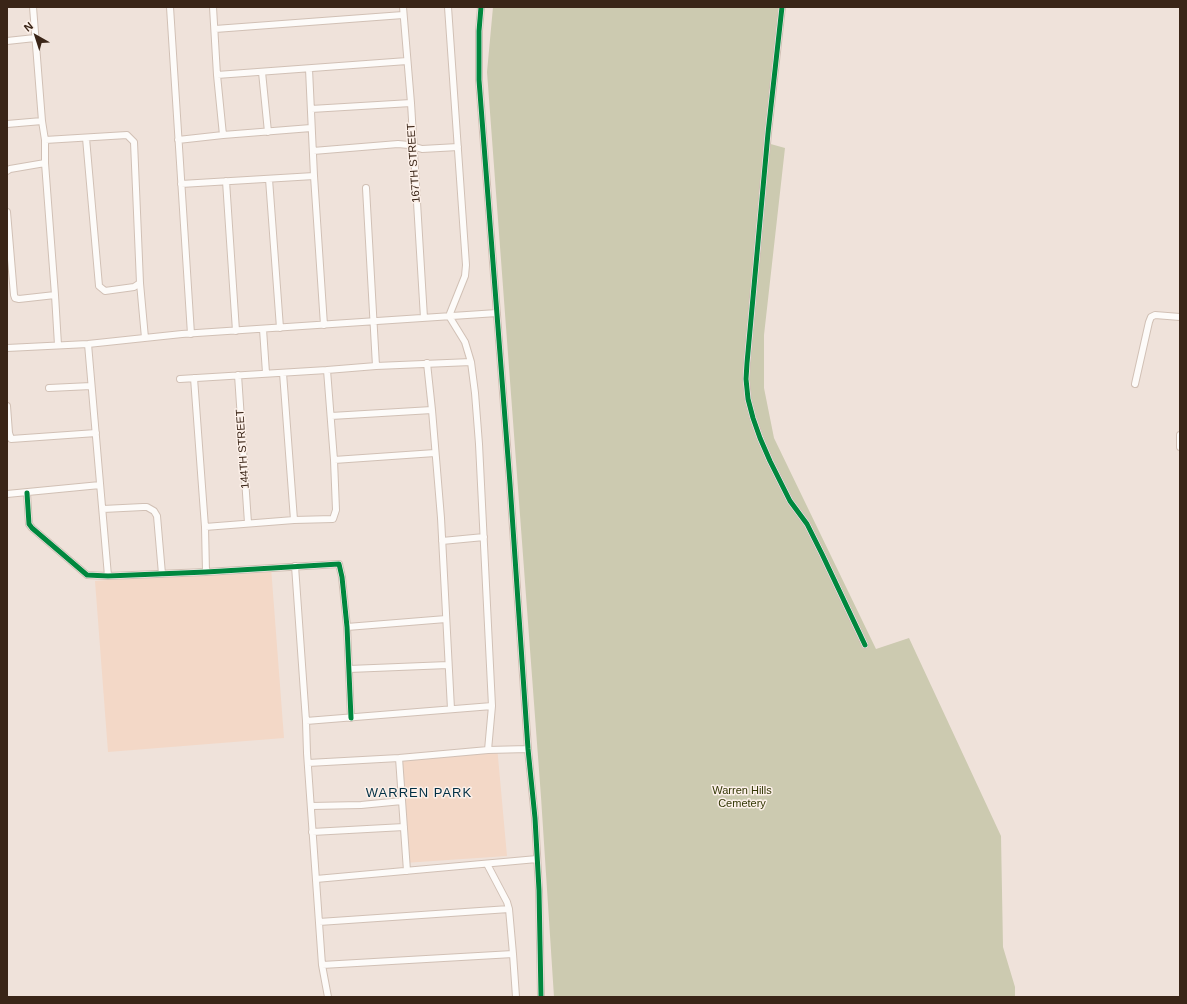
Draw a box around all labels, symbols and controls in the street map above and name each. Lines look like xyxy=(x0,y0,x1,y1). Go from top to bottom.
north arrow xyxy=(16,16,56,56)
text: N xyxy=(22,20,35,34)
street label: 167TH STREET xyxy=(405,123,423,203)
street label: 144TH STREET xyxy=(234,409,252,489)
park label: Warren Hills Cemetery xyxy=(712,784,772,810)
district label: WARREN PARK xyxy=(366,785,472,801)

